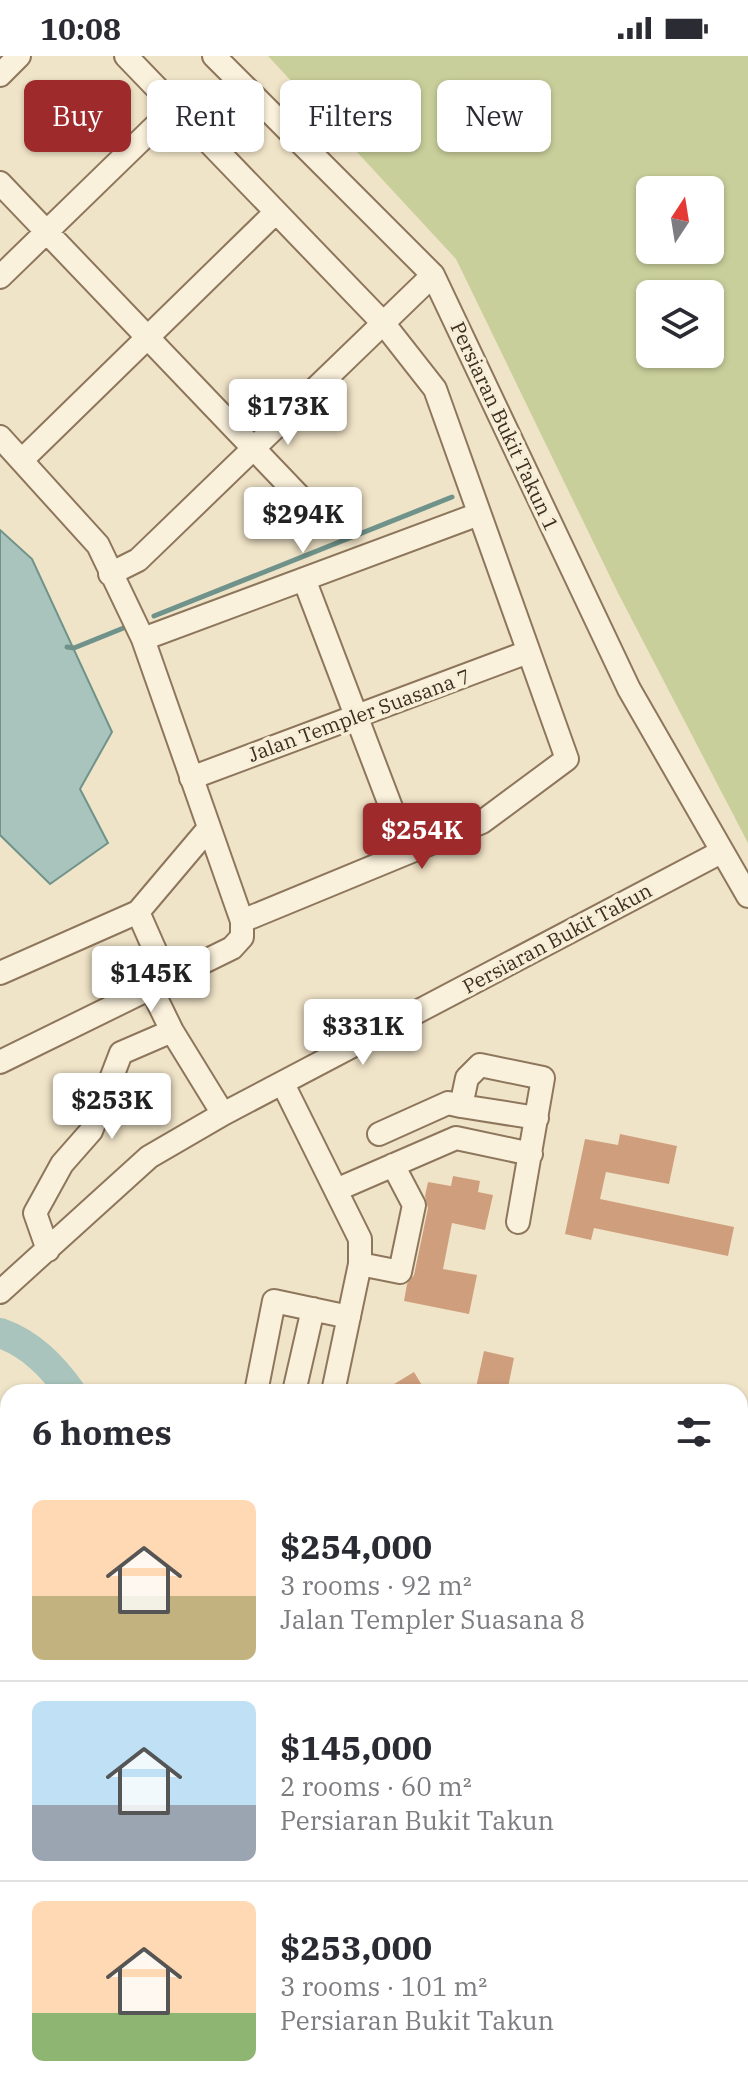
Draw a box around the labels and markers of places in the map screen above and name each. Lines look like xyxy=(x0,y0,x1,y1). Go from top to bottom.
pin: $173K xyxy=(232,379,344,447)
pin: $294K xyxy=(247,487,359,555)
pin: $254K xyxy=(366,803,478,871)
pin: $145K xyxy=(95,946,207,1014)
pin: $331K xyxy=(307,999,419,1067)
pin: $253K xyxy=(56,1073,168,1141)

